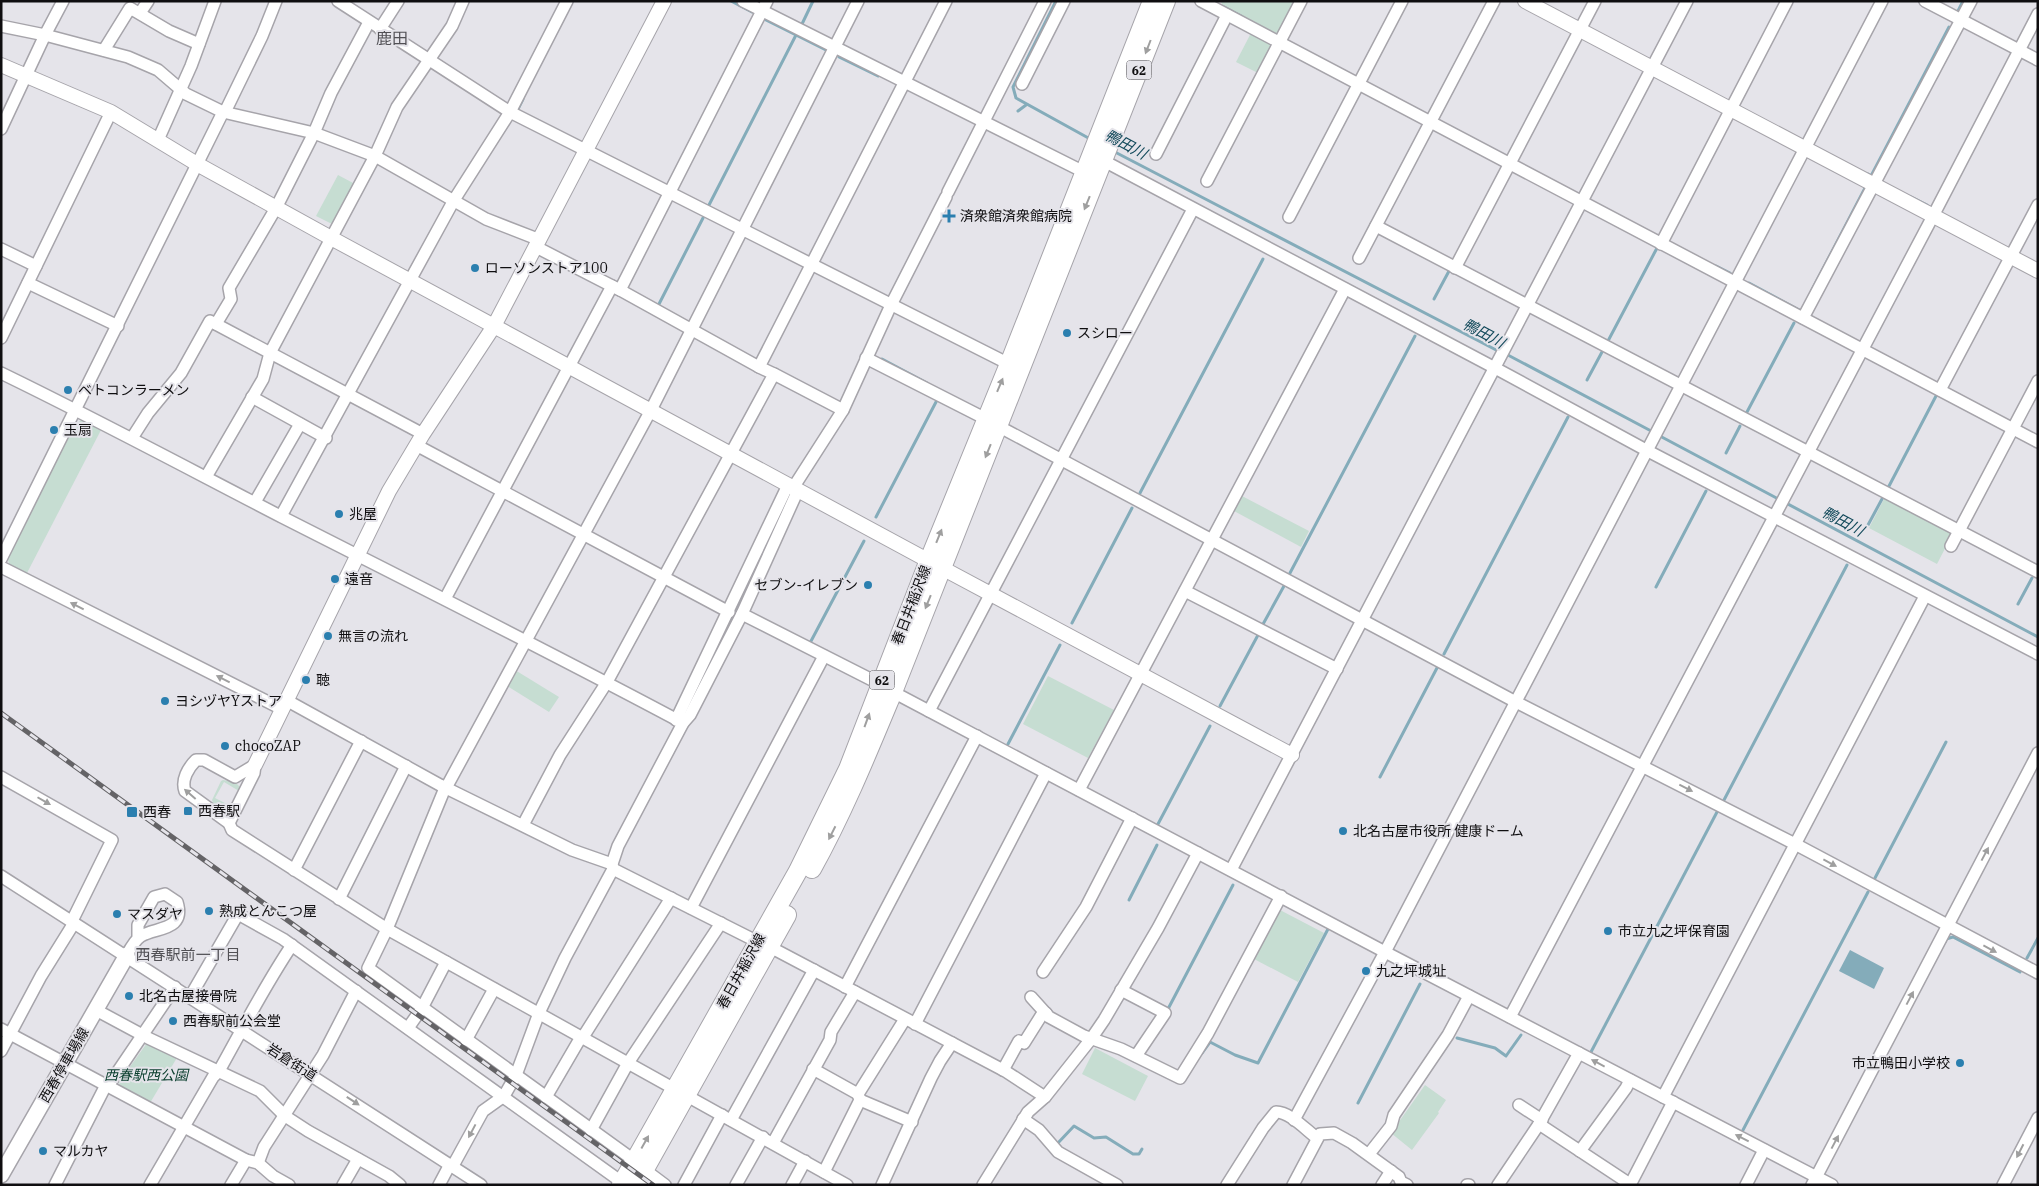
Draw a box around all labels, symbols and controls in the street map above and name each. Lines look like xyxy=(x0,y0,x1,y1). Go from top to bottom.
district label: 鹿田 xyxy=(376,28,408,48)
one-way arrow xyxy=(1144,40,1152,54)
road number: 62 xyxy=(1126,60,1152,80)
water label: 鴨田川 xyxy=(1102,125,1152,164)
one-way arrow xyxy=(1083,195,1090,210)
place label: 済衆館済衆館病院 xyxy=(960,207,1072,225)
marker: 済衆館済衆館病院 xyxy=(942,209,956,223)
place label: ローソンストア100 xyxy=(485,259,608,277)
marker: ローソンストア100 xyxy=(469,262,481,274)
water label: 鴨田川 xyxy=(1460,314,1510,353)
place label: スシロー xyxy=(1077,324,1133,342)
marker: スシロー xyxy=(1061,327,1073,339)
one-way arrow xyxy=(996,377,1004,392)
place label: ベトコンラーメン xyxy=(78,381,189,399)
marker: ベトコンラーメン xyxy=(62,384,74,396)
place label: 玉扇 xyxy=(64,421,92,439)
marker: 玉扇 xyxy=(48,424,60,436)
one-way arrow xyxy=(984,444,992,458)
water label: 鴨田川 xyxy=(1819,502,1869,541)
place label: 兆屋 xyxy=(349,505,377,523)
marker: 兆屋 xyxy=(333,508,345,520)
one-way arrow xyxy=(935,529,943,543)
street label: 春日井稲沢線 xyxy=(888,563,934,647)
place label: 遠音 xyxy=(345,570,373,588)
marker: 遠音 xyxy=(329,573,341,585)
place label: セブン-イレブン xyxy=(754,576,858,594)
marker: セブン-イレブン xyxy=(862,579,874,591)
one-way arrow xyxy=(924,595,932,609)
one-way arrow xyxy=(70,602,85,610)
place label: 無言の流れ xyxy=(338,627,408,645)
marker: 無言の流れ xyxy=(322,630,334,642)
road number: 62 xyxy=(870,670,894,690)
place label: 聴 xyxy=(316,671,330,689)
marker: 聴 xyxy=(300,674,312,686)
one-way arrow xyxy=(215,675,230,683)
place label: ヨシヅヤYストア xyxy=(175,692,282,710)
marker: ヨシヅヤYストア xyxy=(159,695,171,707)
one-way arrow xyxy=(863,712,871,727)
place label: chocoZAP xyxy=(235,737,301,755)
marker: chocoZAP xyxy=(219,740,231,752)
one-way arrow xyxy=(1679,784,1693,792)
one-way arrow xyxy=(185,788,197,800)
one-way arrow xyxy=(36,797,51,805)
place label: 西春駅 xyxy=(198,802,240,820)
place label: 西春 xyxy=(143,803,171,821)
marker: 西春 xyxy=(125,805,139,819)
marker: 西春駅 xyxy=(182,805,194,817)
place label: 北名古屋市役所 健康ドーム xyxy=(1353,822,1524,840)
one-way arrow xyxy=(828,825,836,840)
marker: 北名古屋市役所 健康ドーム xyxy=(1337,825,1349,837)
one-way arrow xyxy=(1981,846,1989,861)
one-way arrow xyxy=(1823,859,1837,867)
place label: 熟成とんこつ屋 xyxy=(219,902,317,920)
place label: マスダヤ xyxy=(127,905,183,923)
marker: 熟成とんこつ屋 xyxy=(203,905,215,917)
marker: マスダヤ xyxy=(111,908,123,920)
place label: 市立九之坪保育園 xyxy=(1618,922,1730,940)
marker: 市立九之坪保育園 xyxy=(1602,925,1614,937)
street label: 春日井稲沢線 xyxy=(713,930,769,1012)
district label: 西春駅前一丁目 xyxy=(135,945,241,964)
one-way arrow xyxy=(1983,945,1998,953)
place label: 九之坪城址 xyxy=(1376,962,1446,980)
marker: 九之坪城址 xyxy=(1360,965,1372,977)
place label: 北名古屋接骨院 xyxy=(139,987,237,1005)
marker: 北名古屋接骨院 xyxy=(123,990,135,1002)
one-way arrow xyxy=(1906,990,1914,1005)
place label: 西春駅前公会堂 xyxy=(183,1012,281,1030)
marker: 西春駅前公会堂 xyxy=(167,1015,179,1027)
street label: 西春停車場線 xyxy=(35,1024,93,1106)
street label: 岩倉街道 xyxy=(264,1039,320,1085)
place label: 市立鴨田小学校 xyxy=(1852,1054,1950,1072)
marker: 市立鴨田小学校 xyxy=(1954,1057,1966,1069)
one-way arrow xyxy=(1591,1059,1605,1067)
park label: 西春駅西公園 xyxy=(104,1066,190,1084)
one-way arrow xyxy=(346,1096,359,1106)
one-way arrow xyxy=(468,1124,476,1138)
one-way arrow xyxy=(1735,1134,1749,1142)
one-way arrow xyxy=(1830,1135,1839,1148)
one-way arrow xyxy=(641,1136,650,1149)
place label: マルカヤ xyxy=(53,1142,109,1160)
one-way arrow xyxy=(2016,1144,2024,1159)
marker: マルカヤ xyxy=(37,1145,49,1157)

